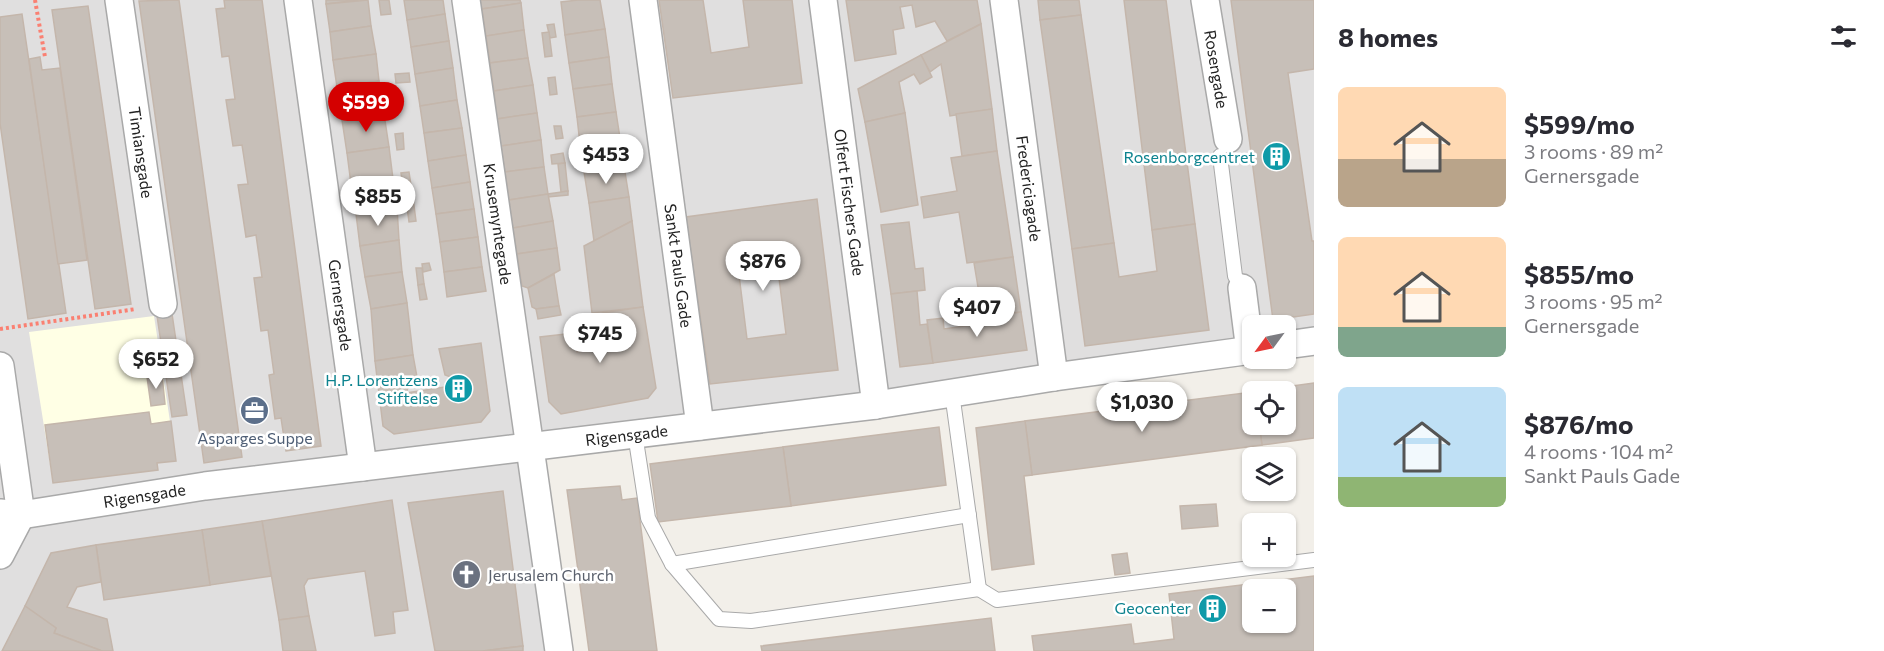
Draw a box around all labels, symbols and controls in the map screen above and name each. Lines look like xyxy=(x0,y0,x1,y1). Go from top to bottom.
icon: filters xyxy=(1827,20,1860,53)
text: 8 homes xyxy=(1338,21,1438,52)
street label: Rosengade xyxy=(1201,28,1233,110)
pin: $599 xyxy=(330,82,402,133)
text: $599 xyxy=(342,89,390,113)
street label: Timiansgade xyxy=(126,105,158,199)
text: $599/mo xyxy=(1524,108,1635,139)
icon: home xyxy=(1386,111,1458,183)
street label: Olfert Fischers Gade xyxy=(831,128,869,277)
pin: $453 xyxy=(570,134,642,185)
street label: Fredericiagade xyxy=(1013,134,1046,242)
text: 3 rooms · 89 m² xyxy=(1524,139,1663,163)
text: $453 xyxy=(582,141,630,165)
building icon: Rosenborgcentret xyxy=(1260,141,1292,173)
place label: Rosenborgcentret xyxy=(1124,147,1255,166)
street label: Krusemyntegade xyxy=(480,162,517,286)
text: Gernersgade xyxy=(1524,163,1639,187)
pin: $855 xyxy=(342,176,414,227)
text: $855 xyxy=(354,183,402,207)
street label: Sankt Pauls Gade xyxy=(661,202,697,329)
pin: $876 xyxy=(727,241,799,292)
text: $876 xyxy=(740,248,786,272)
street label: Gernersgade xyxy=(325,258,357,352)
text: $855/mo xyxy=(1524,258,1634,289)
icon: home xyxy=(1386,261,1458,333)
pin: $407 xyxy=(941,287,1013,338)
text: 3 rooms · 95 m² xyxy=(1524,289,1663,313)
text: $407 xyxy=(953,294,1001,318)
pin: $745 xyxy=(564,313,636,364)
text: Gernersgade xyxy=(1524,313,1639,337)
north arrow xyxy=(1242,315,1296,369)
map controls xyxy=(1242,315,1296,633)
text: $745 xyxy=(577,320,623,344)
pin: $652 xyxy=(120,339,192,390)
text: $652 xyxy=(133,346,179,370)
place label: H.P. Lorentzens Stiftelse xyxy=(325,370,438,407)
building icon: H.P. Lorentzens Stiftelse xyxy=(443,373,475,405)
button: locate xyxy=(1242,381,1296,435)
pin: $1,030 xyxy=(1093,382,1191,433)
text: $1,030 xyxy=(1110,389,1174,413)
office icon: Asparges Suppe xyxy=(239,394,271,426)
text: $876/mo xyxy=(1524,408,1634,439)
icon: home xyxy=(1386,411,1458,483)
street label: Rigensgade xyxy=(584,420,669,449)
place label: Asparges Suppe xyxy=(197,428,313,447)
text: 4 rooms · 104 m² xyxy=(1524,439,1673,463)
button: layers xyxy=(1242,447,1296,501)
text: Sankt Pauls Gade xyxy=(1524,463,1680,487)
street label: Rigensgade xyxy=(102,479,187,511)
button: + xyxy=(1242,513,1296,567)
church icon: Jerusalem Church xyxy=(451,559,483,591)
place label: Jerusalem Church xyxy=(488,565,614,584)
button: − xyxy=(1242,579,1296,633)
building icon: Geocenter xyxy=(1196,592,1228,624)
place label: Geocenter xyxy=(1114,598,1192,617)

